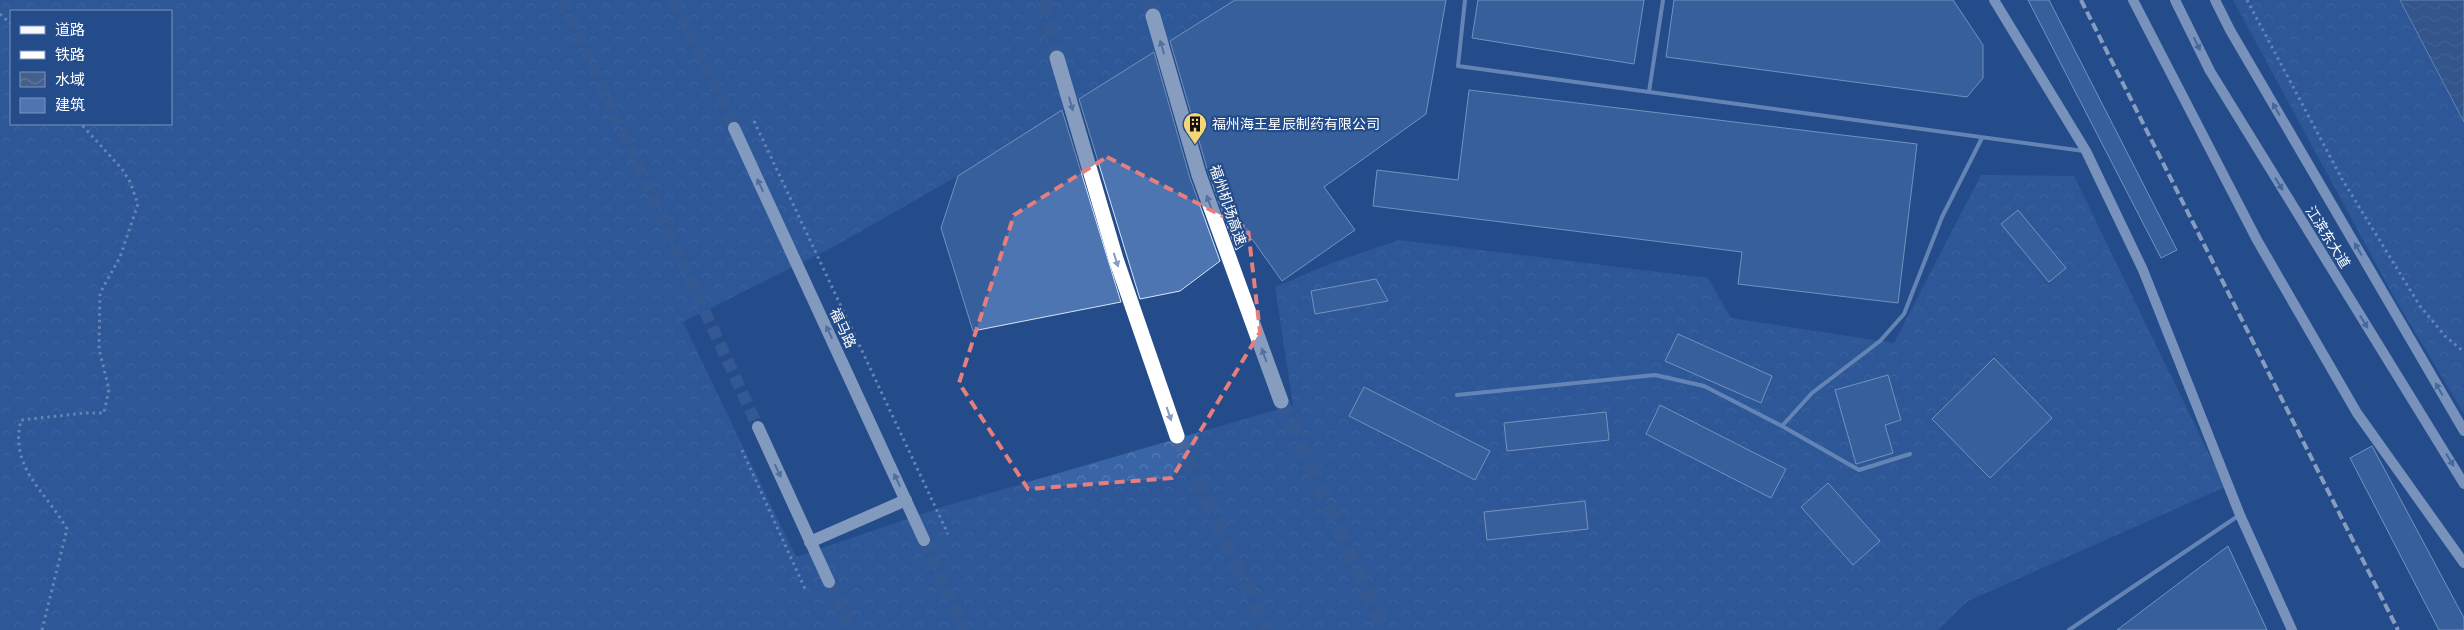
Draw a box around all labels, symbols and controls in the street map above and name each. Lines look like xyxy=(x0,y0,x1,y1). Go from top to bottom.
legend xyxy=(10,10,172,125)
text: 道路 xyxy=(55,21,85,39)
one-way arrow xyxy=(2193,37,2201,51)
one-way arrow xyxy=(1158,39,1166,54)
text: 铁路 xyxy=(55,46,85,64)
text: 水域 xyxy=(55,71,85,89)
text: 建筑 xyxy=(55,96,85,114)
one-way arrow xyxy=(1067,97,1075,112)
one-way arrow xyxy=(2271,102,2280,115)
building icon: 福州海王星辰制药有限公司 xyxy=(1182,111,1208,145)
place label: 福州海王星辰制药有限公司 xyxy=(1212,115,1380,133)
street label: 福州机场高速 xyxy=(1206,162,1250,248)
one-way arrow xyxy=(2275,177,2284,190)
one-way arrow xyxy=(756,178,764,192)
one-way arrow xyxy=(1205,194,1213,209)
street label: 江滨东大道 xyxy=(2302,203,2354,271)
one-way arrow xyxy=(2353,242,2362,256)
one-way arrow xyxy=(1113,253,1121,268)
street label: 福马路 xyxy=(826,305,860,351)
one-way arrow xyxy=(2360,316,2369,329)
one-way arrow xyxy=(824,325,832,339)
one-way arrow xyxy=(1260,347,1268,362)
one-way arrow xyxy=(2435,383,2444,396)
one-way arrow xyxy=(1166,407,1174,422)
one-way arrow xyxy=(2445,454,2454,467)
one-way arrow xyxy=(774,464,782,478)
one-way arrow xyxy=(893,472,901,487)

